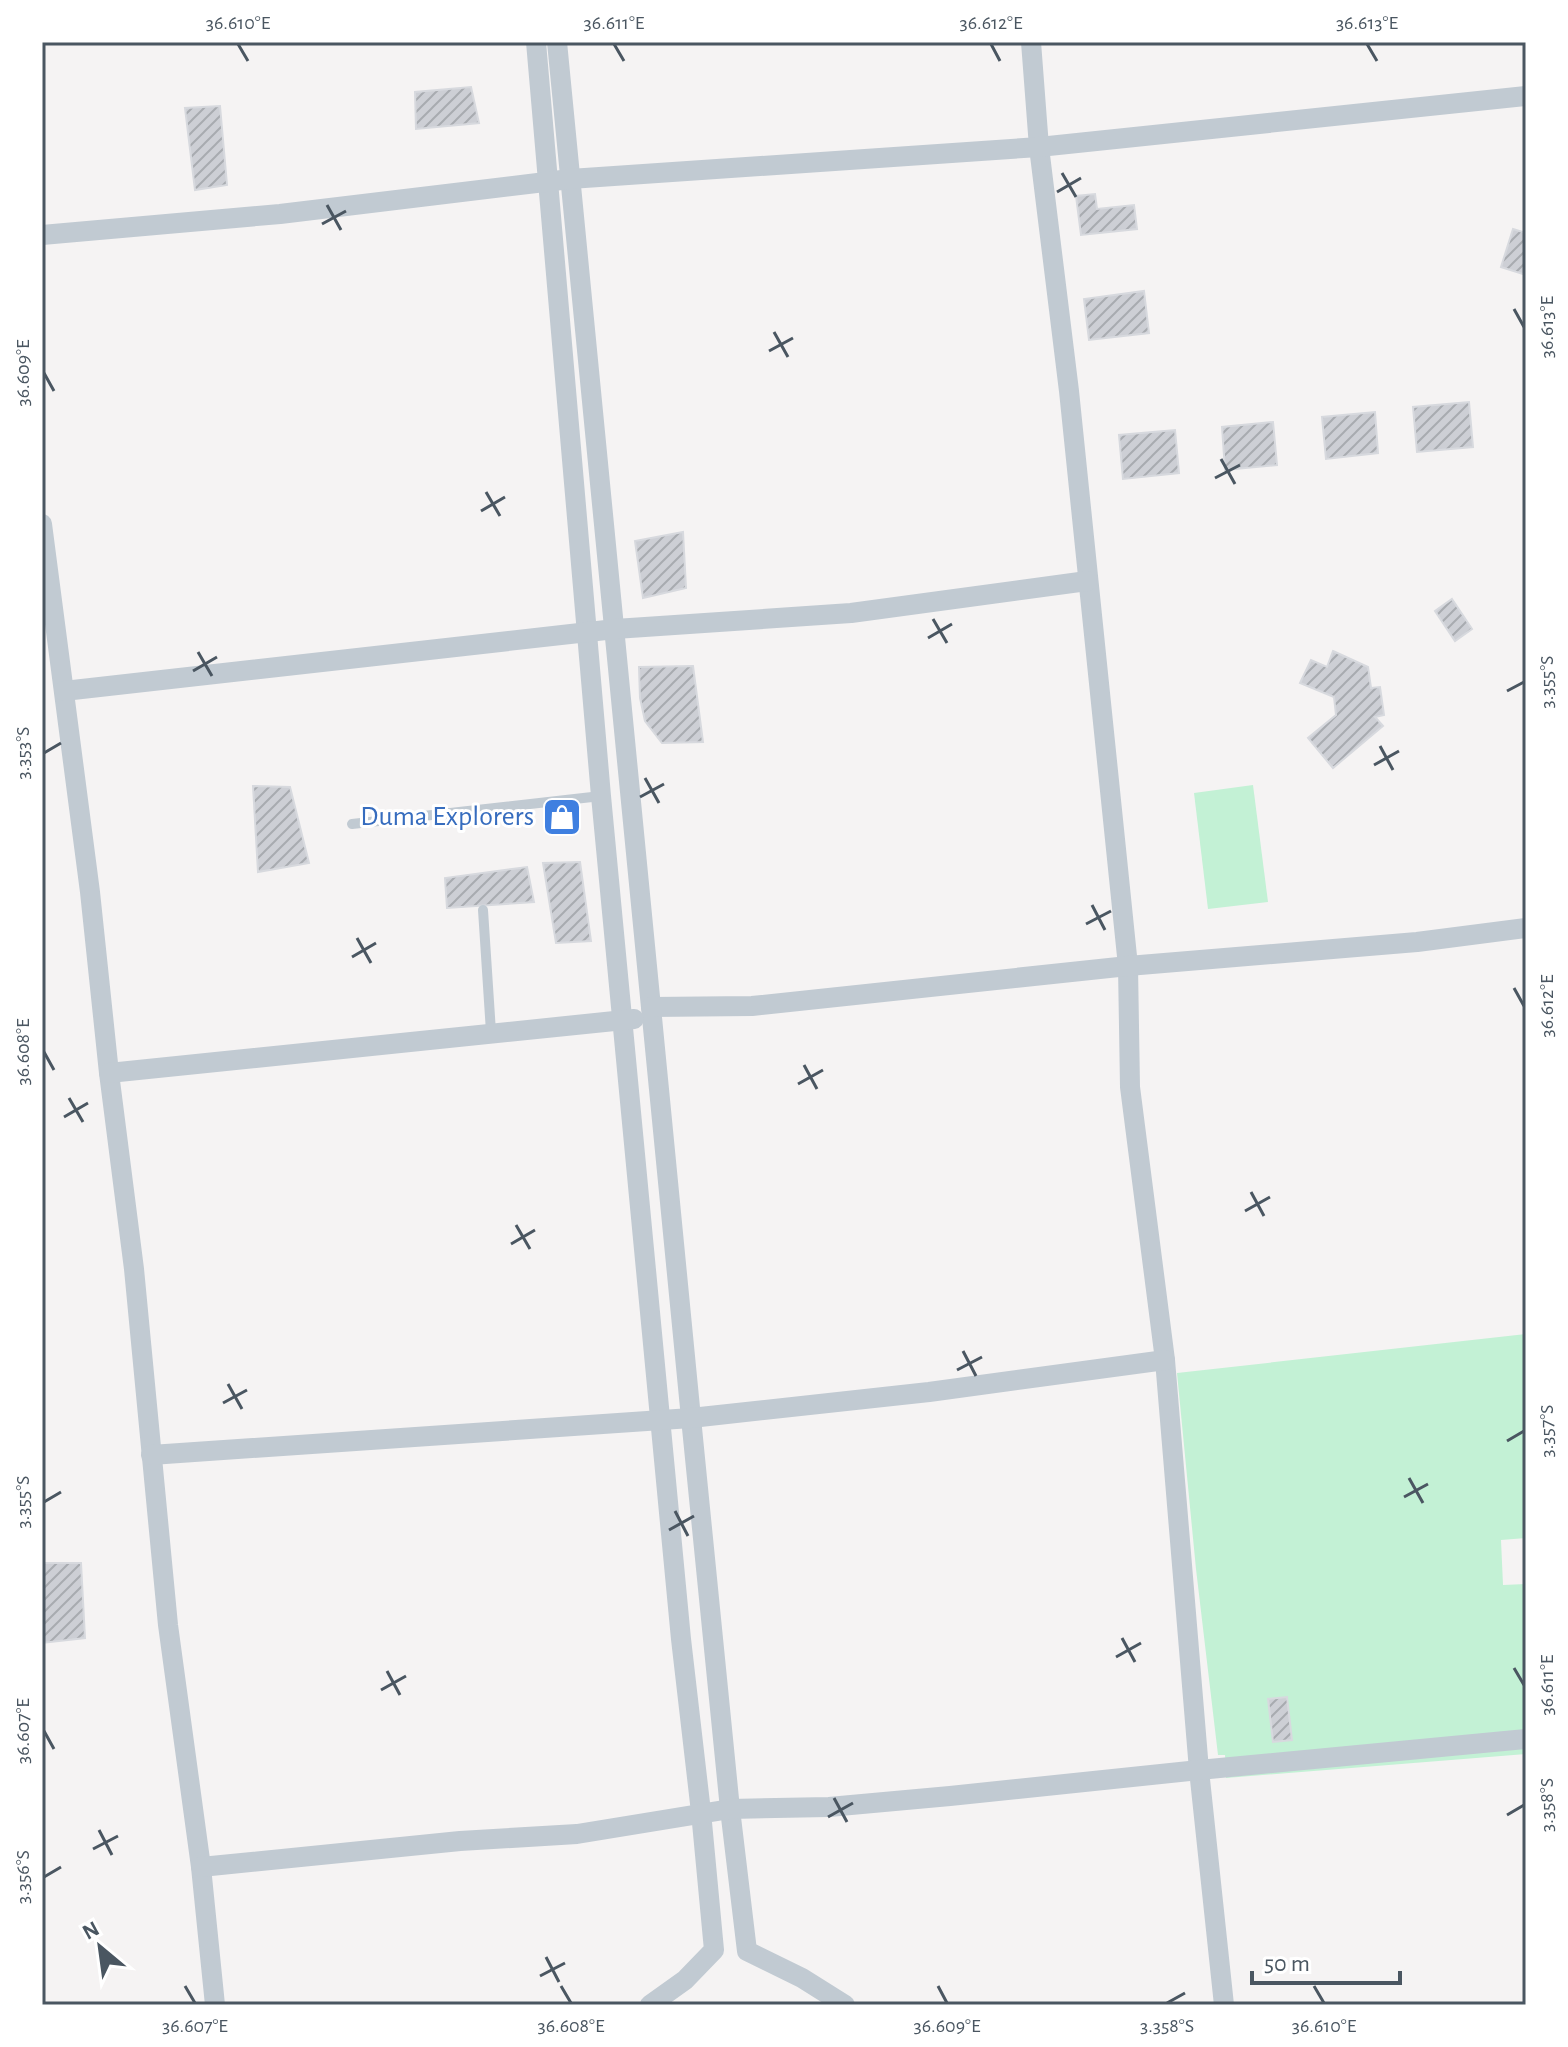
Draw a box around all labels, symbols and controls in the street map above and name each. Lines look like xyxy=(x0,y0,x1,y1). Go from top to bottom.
text: 36.610°E xyxy=(206,13,271,33)
text: 36.611°E xyxy=(584,13,645,33)
text: 36.612°E xyxy=(959,13,1023,33)
text: 36.613°E xyxy=(1336,13,1398,33)
text: 36.613°E xyxy=(1537,296,1557,358)
text: 36.609°E xyxy=(13,339,33,407)
text: 3.355°S xyxy=(1537,655,1557,709)
text: 3.353°S xyxy=(13,727,33,779)
shop icon: Duma Explorers xyxy=(541,796,583,838)
place label: Duma Explorers xyxy=(360,803,534,831)
text: 36.612°E xyxy=(1537,974,1557,1038)
text: 36.608°E xyxy=(13,1018,33,1086)
text: 3.357°S xyxy=(1537,1404,1557,1458)
text: 3.355°S xyxy=(13,1475,33,1529)
text: 36.611°E xyxy=(1537,1654,1557,1715)
text: 36.607°E xyxy=(13,1698,33,1764)
text: 3.358°S xyxy=(1537,1778,1557,1832)
text: 3.356°S xyxy=(13,1850,33,1904)
north arrow xyxy=(60,1907,140,1987)
text: N xyxy=(79,1917,103,1944)
scale bar xyxy=(1252,1935,1400,1985)
text: 50 m xyxy=(1264,1952,1310,1976)
text: 36.607°E xyxy=(162,2016,228,2036)
text: 36.608°E xyxy=(537,2016,605,2036)
text: 36.609°E xyxy=(913,2016,981,2036)
text: 3.358°S xyxy=(1140,2016,1194,2036)
text: 36.610°E xyxy=(1292,2016,1357,2036)

